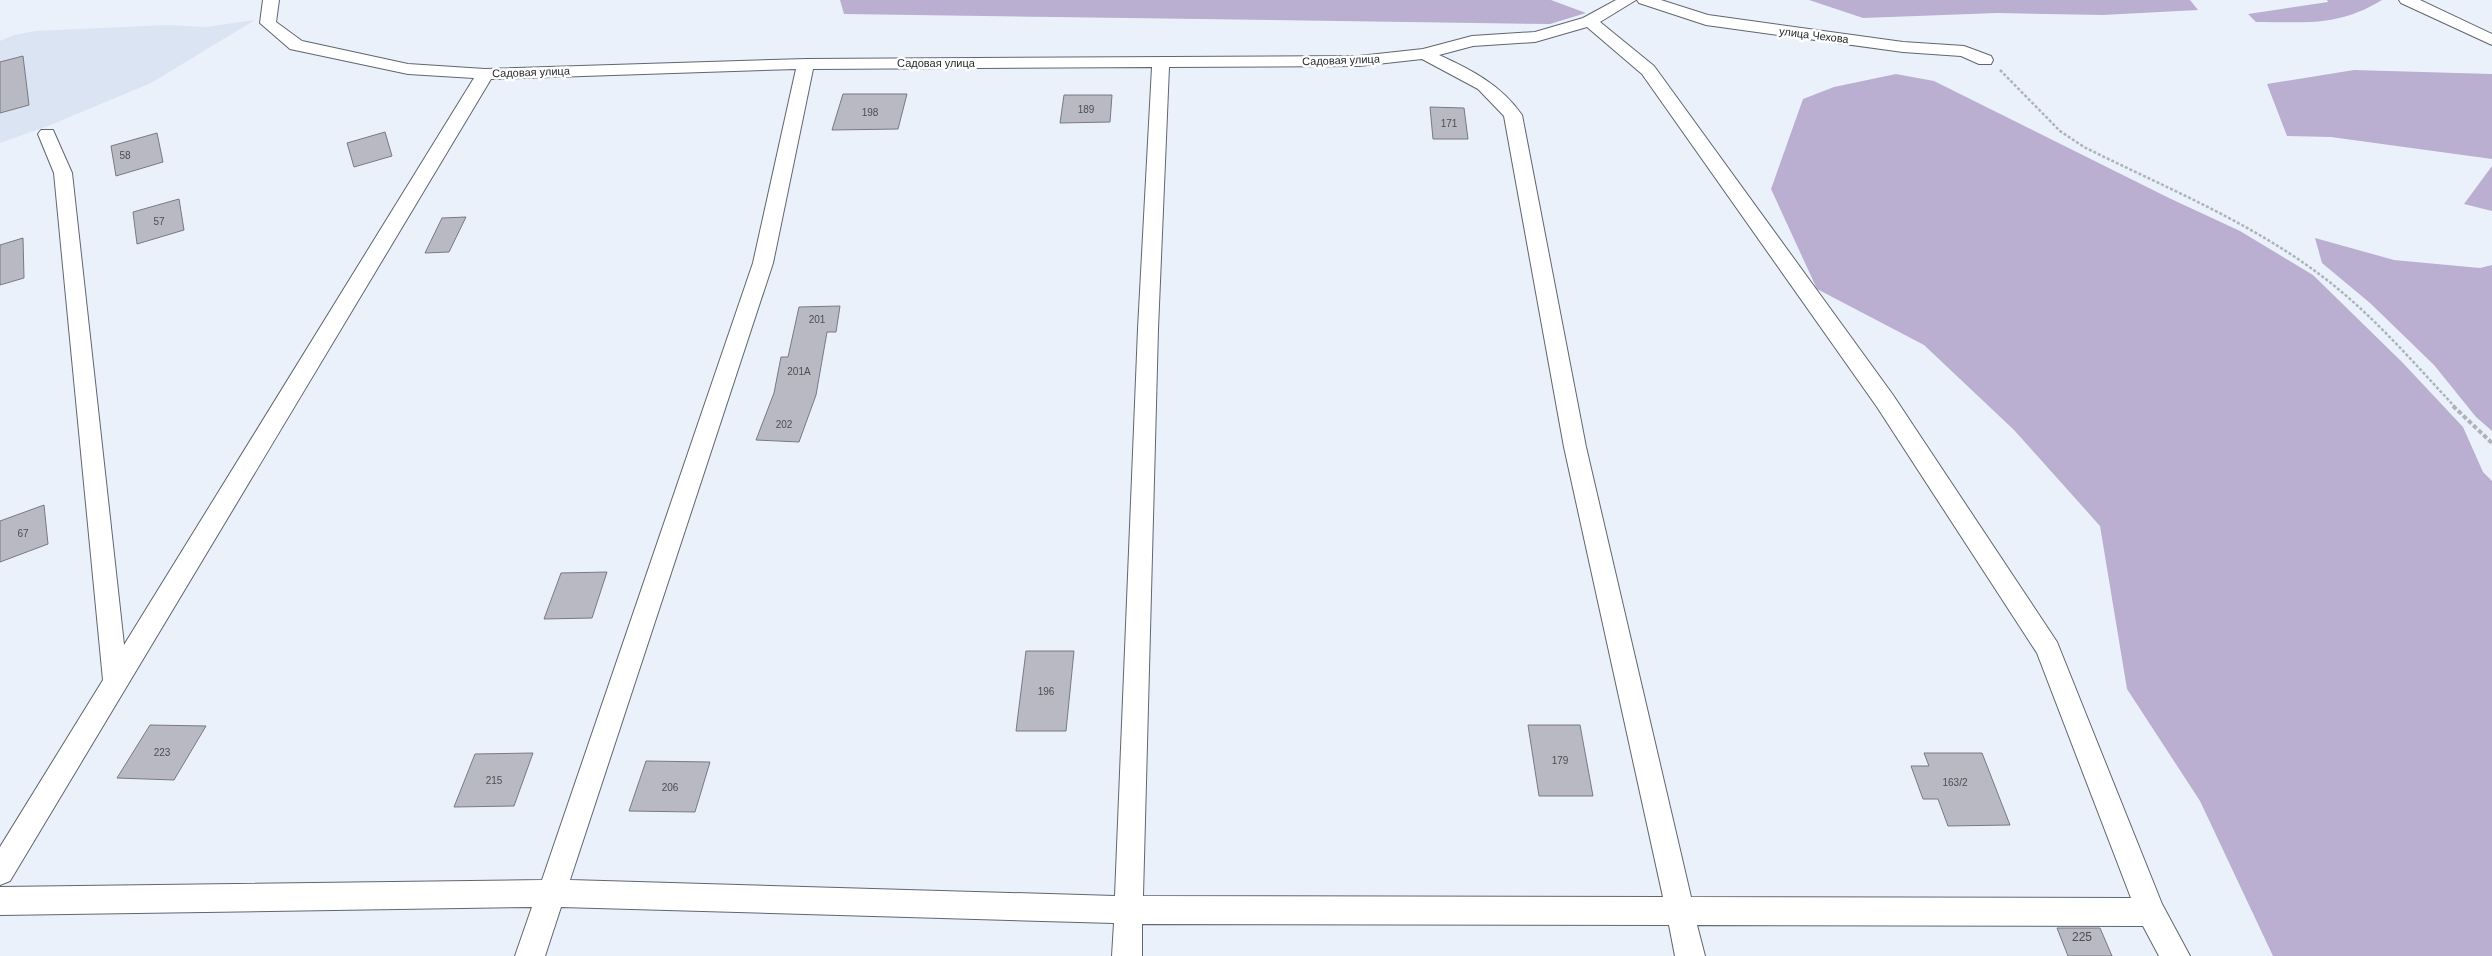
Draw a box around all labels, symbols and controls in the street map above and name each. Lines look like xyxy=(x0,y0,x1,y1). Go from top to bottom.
street label: улица Чехова xyxy=(1779,25,1850,45)
street label: Садовая улица xyxy=(1302,53,1381,67)
street label: Садовая улица xyxy=(897,57,976,69)
street label: Садовая улица xyxy=(492,65,571,79)
house number: 189 xyxy=(1078,104,1095,115)
house number: 198 xyxy=(862,107,879,118)
house number: 171 xyxy=(1441,118,1458,129)
house number: 58 xyxy=(119,150,131,161)
house number: 57 xyxy=(153,216,165,227)
house number: 201 xyxy=(809,314,826,325)
house number: 201А xyxy=(787,366,811,377)
house number: 202 xyxy=(776,419,793,430)
house number: 67 xyxy=(17,528,29,539)
house number: 196 xyxy=(1038,686,1055,697)
house number: 223 xyxy=(154,747,171,758)
house number: 179 xyxy=(1552,755,1569,766)
house number: 215 xyxy=(486,775,503,786)
house number: 163/2 xyxy=(1942,777,1968,788)
house number: 206 xyxy=(662,782,679,793)
house number: 225 xyxy=(2072,930,2092,944)

